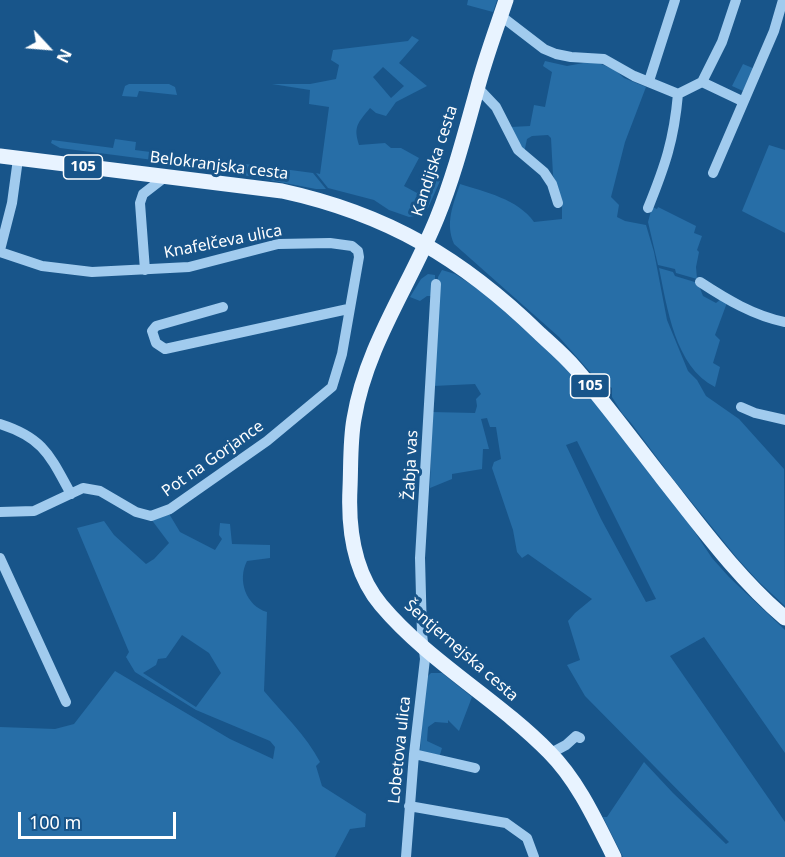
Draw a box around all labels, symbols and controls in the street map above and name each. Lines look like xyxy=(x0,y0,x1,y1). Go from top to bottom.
north arrow xyxy=(18,18,78,78)
text: N xyxy=(51,45,77,67)
street label: Kandijska cesta xyxy=(408,103,462,219)
street label: Belokranjska cesta xyxy=(149,148,289,184)
road number: 105 xyxy=(64,155,103,179)
street label: Knafelčeva ulica xyxy=(162,221,284,263)
road number: 105 xyxy=(570,374,610,398)
street label: Pot na Gorjance xyxy=(158,417,268,501)
street label: Žabja vas xyxy=(400,430,422,500)
street label: Šentjernejska cesta xyxy=(400,596,522,706)
street label: Lobetova ulica xyxy=(385,695,415,805)
scale bar xyxy=(21,800,178,838)
text: 100 m xyxy=(29,810,81,834)

